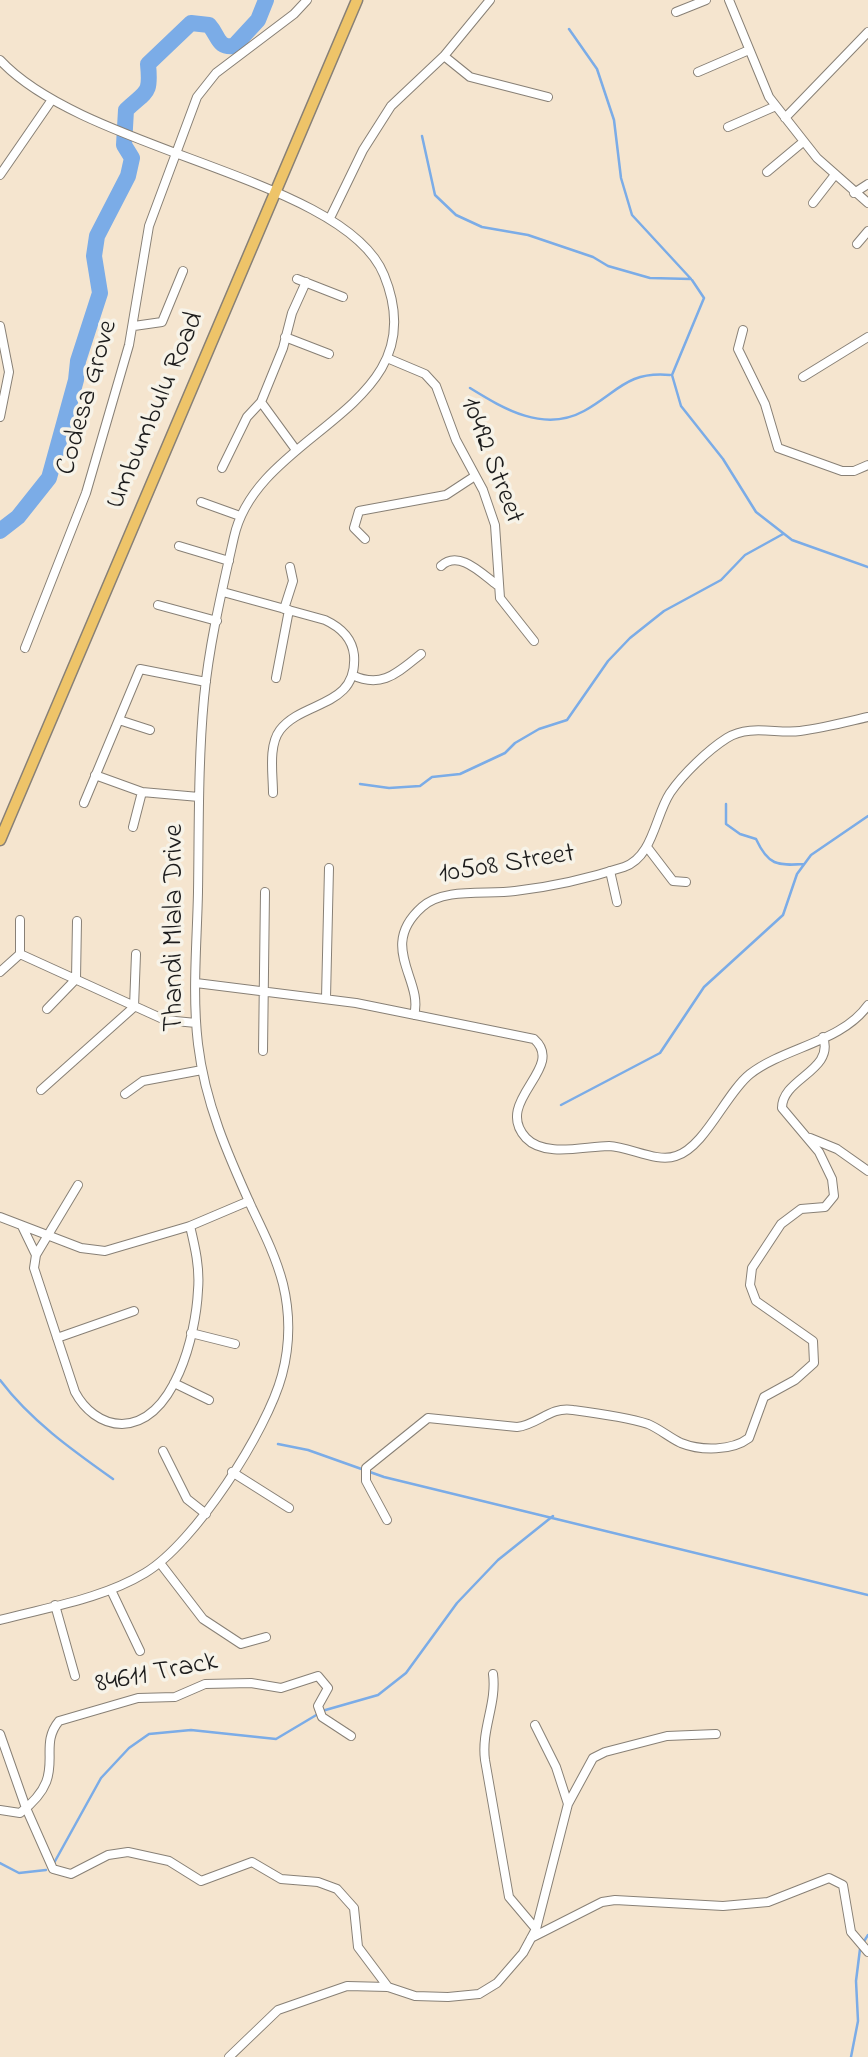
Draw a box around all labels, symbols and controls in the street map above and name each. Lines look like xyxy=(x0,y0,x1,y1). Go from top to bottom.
street label: Umbumbulu Road xyxy=(100,307,214,515)
street label: Codesa Grove xyxy=(51,317,127,479)
street label: 10492 Street xyxy=(451,393,529,529)
street label: Thandi Mlala Drive xyxy=(159,824,193,1032)
street label: 10508 Street xyxy=(437,839,577,893)
street label: 84611 Track xyxy=(93,1647,221,1703)

